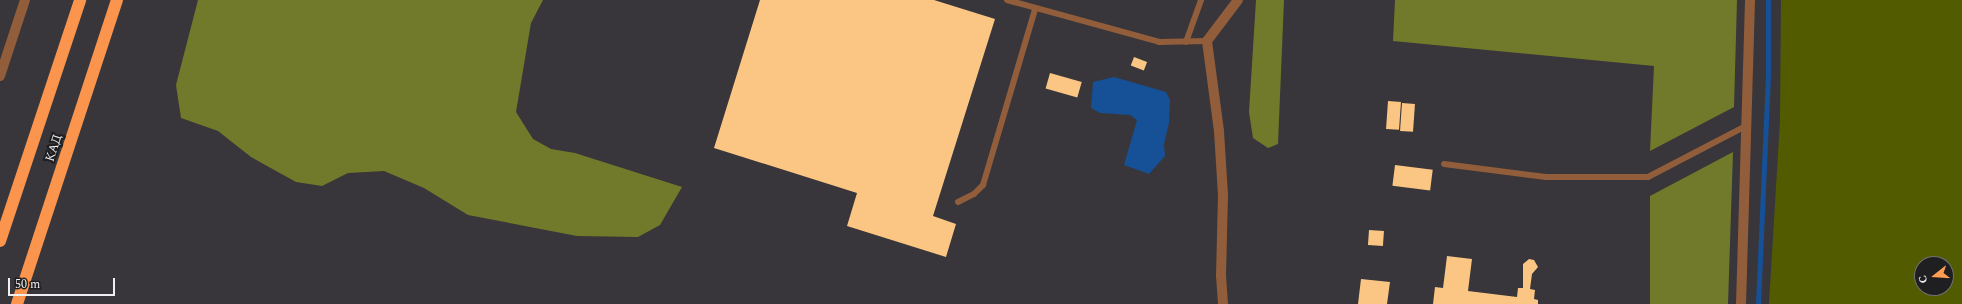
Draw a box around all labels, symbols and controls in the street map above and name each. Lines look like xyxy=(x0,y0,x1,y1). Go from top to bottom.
street label: КАД xyxy=(42,132,66,164)
north arrow xyxy=(1914,256,1954,296)
scale bar xyxy=(10,270,117,296)
text: С xyxy=(1914,273,1932,286)
text: 50 m xyxy=(15,275,40,294)

